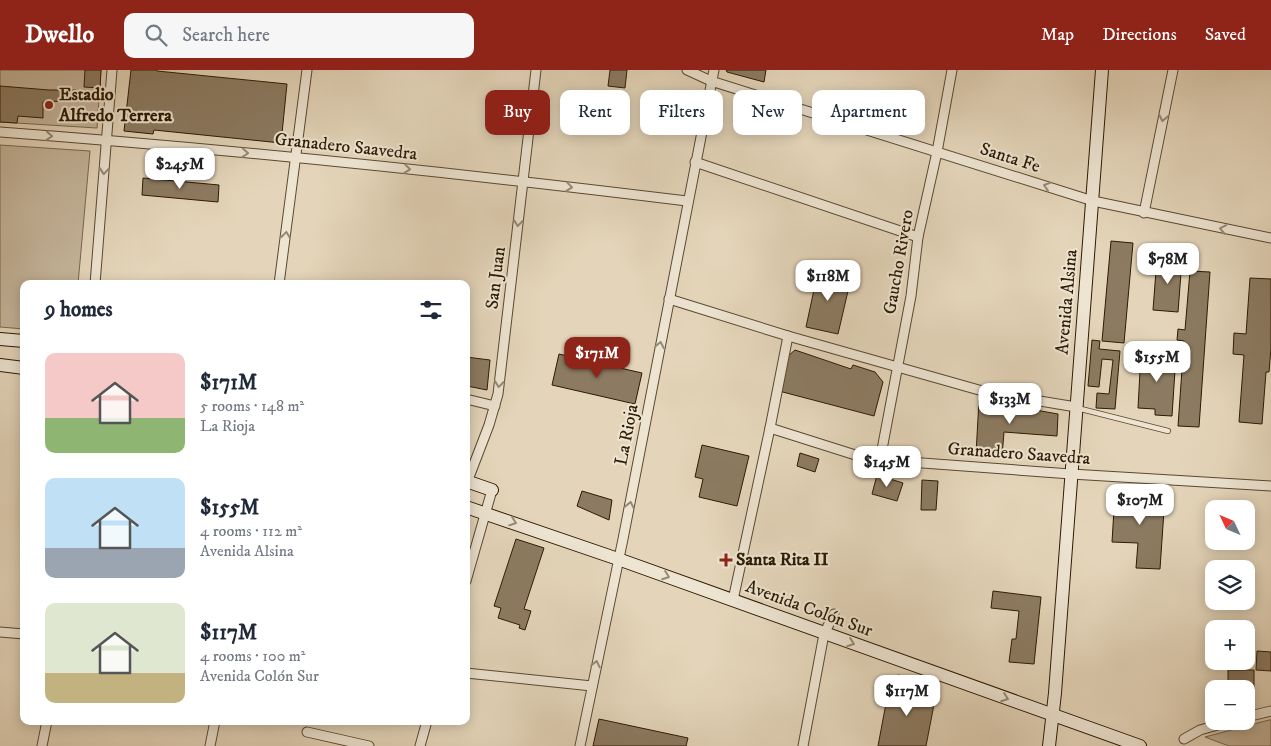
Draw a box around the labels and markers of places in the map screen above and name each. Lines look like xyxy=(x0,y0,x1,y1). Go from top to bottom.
place label: Estadio Alfredo Terrera xyxy=(58,84,172,127)
marker: Estadio Alfredo Terrera xyxy=(43,99,55,111)
pin: $245M xyxy=(145,148,215,190)
pin: $78M xyxy=(1138,242,1198,285)
pin: $118M xyxy=(793,260,863,302)
pin: $171M xyxy=(562,336,632,379)
pin: $155M xyxy=(1122,340,1192,383)
pin: $133M xyxy=(975,382,1045,425)
pin: $145M xyxy=(852,446,922,488)
pin: $107M xyxy=(1105,484,1175,526)
place label: Santa Rita II xyxy=(736,549,829,571)
marker: Santa Rita II xyxy=(720,554,732,566)
pin: $117M xyxy=(872,674,942,717)

